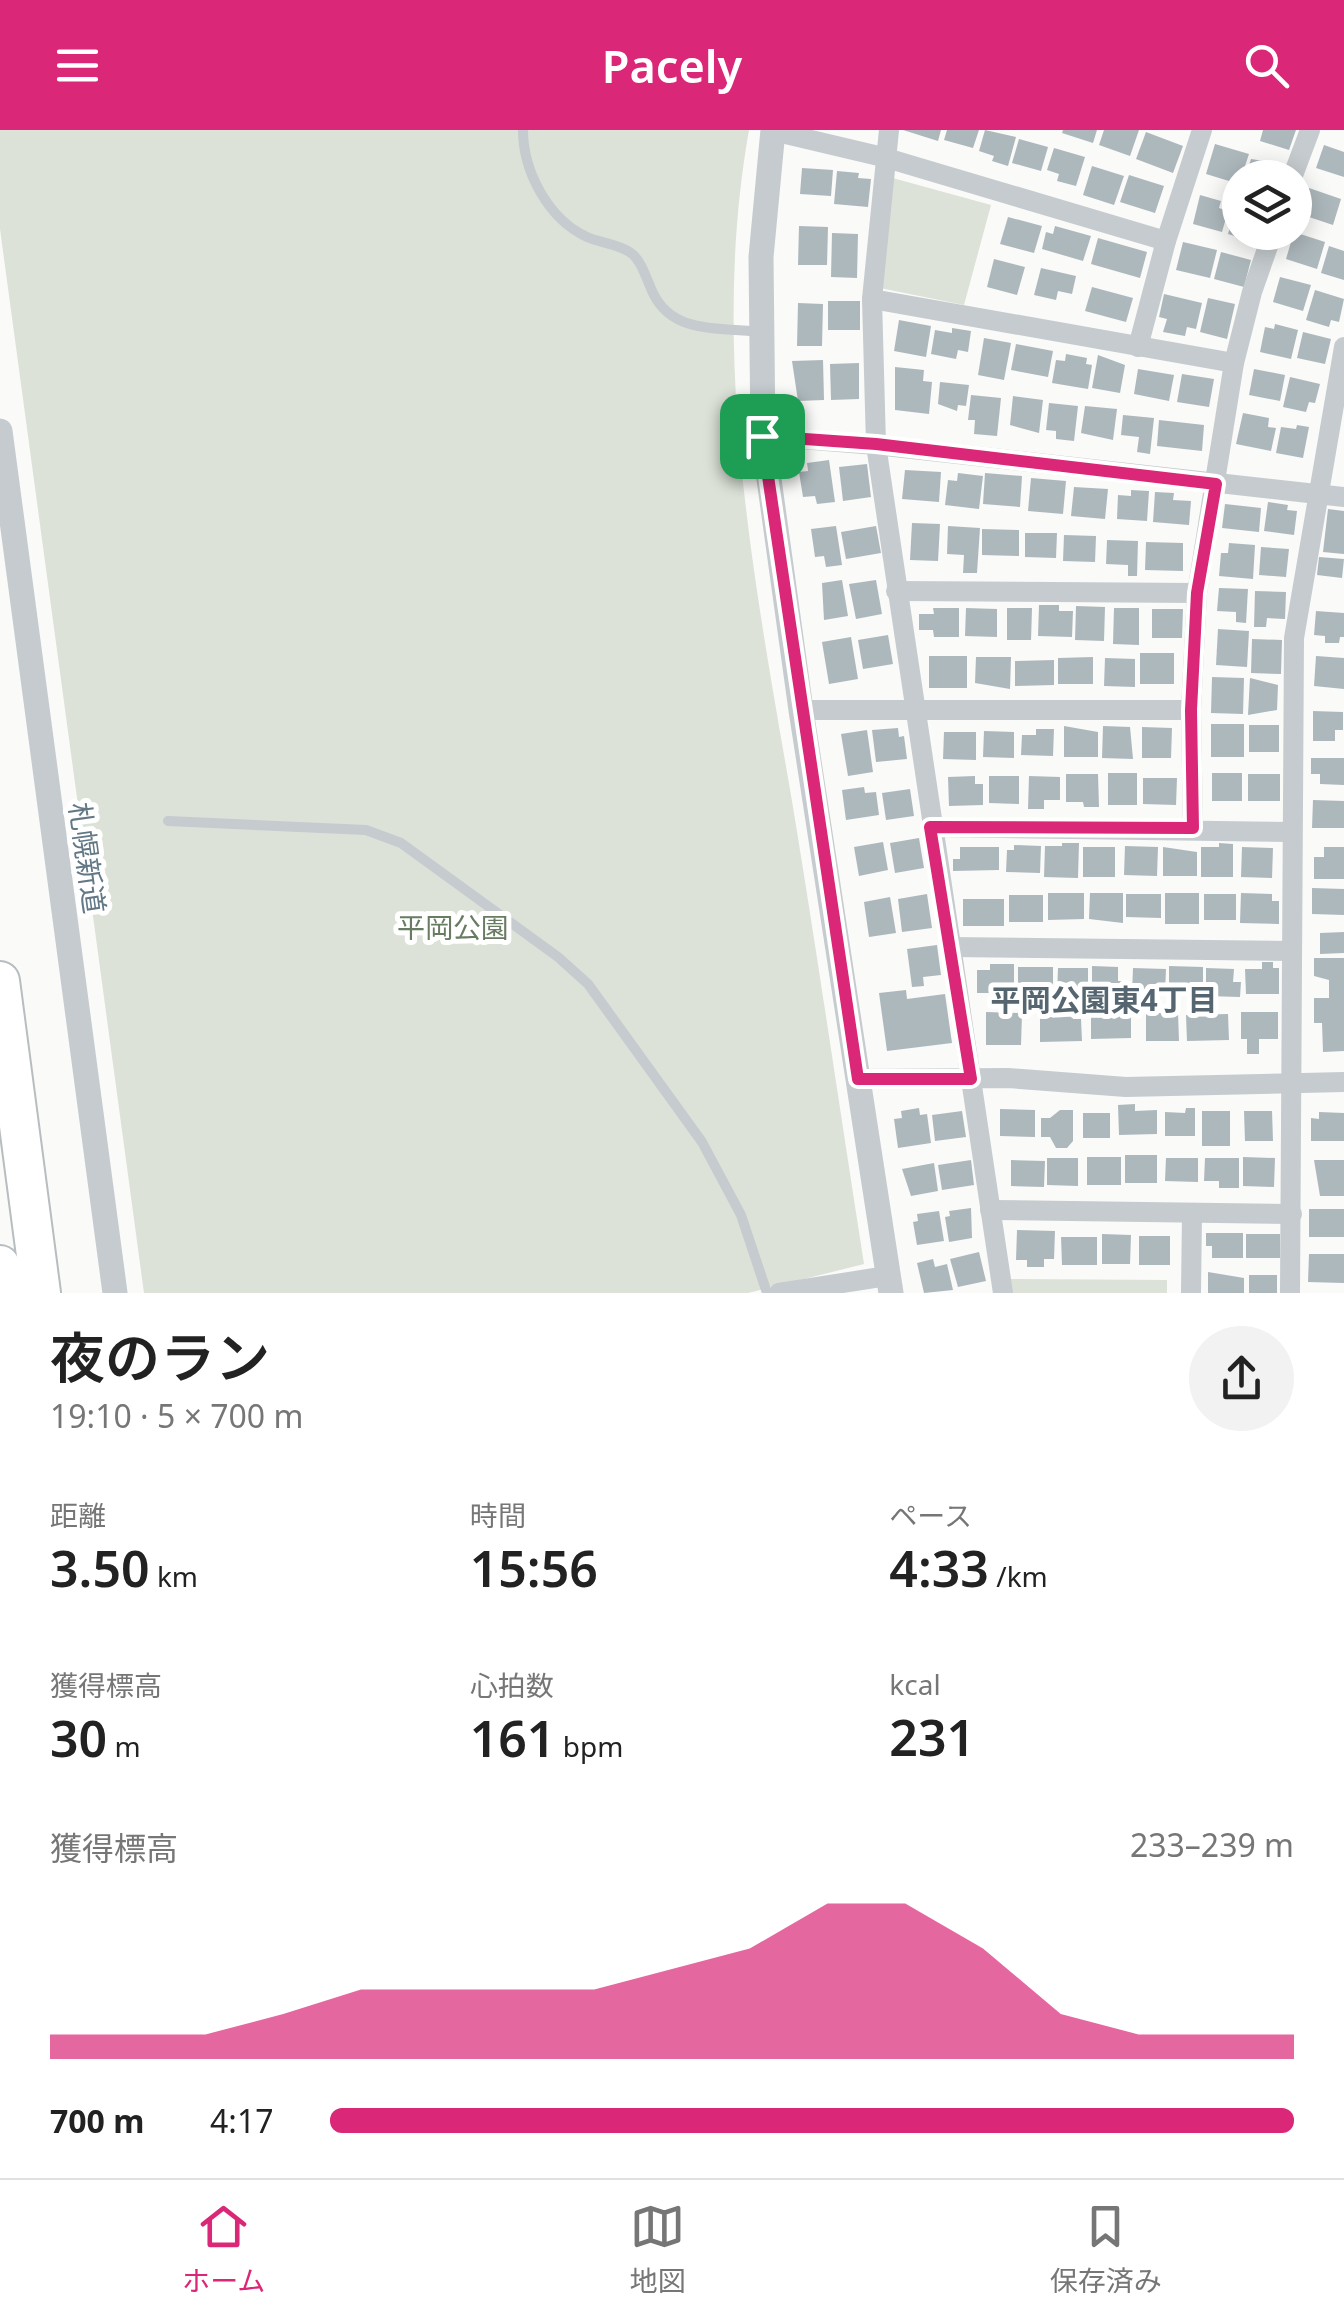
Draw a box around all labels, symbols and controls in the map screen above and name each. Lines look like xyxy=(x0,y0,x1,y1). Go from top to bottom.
text: Pacely xyxy=(602,35,742,96)
icon: menu xyxy=(50,38,105,93)
icon: search xyxy=(1239,38,1294,93)
map controls xyxy=(1222,160,1312,250)
button: layers xyxy=(1222,160,1312,250)
pin xyxy=(720,394,805,479)
icon: arrive xyxy=(735,409,790,464)
street label: 札幌新道 xyxy=(61,800,115,916)
park label: 平岡公園 xyxy=(397,908,509,946)
district label: 平岡公園東4丁目 xyxy=(990,979,1218,1020)
text: 夜のラン xyxy=(50,1319,270,1394)
button: share xyxy=(1189,1326,1294,1431)
text: 19:10 · 5 × 700 m xyxy=(50,1394,303,1437)
text: 距離 xyxy=(50,1496,106,1534)
text: 時間 xyxy=(470,1496,526,1534)
text: ペース xyxy=(889,1496,972,1534)
text: 3.50 xyxy=(50,1534,150,1602)
text: 15:56 xyxy=(470,1534,598,1602)
text: 4:33 xyxy=(889,1534,989,1602)
text: km xyxy=(150,1557,198,1595)
text: /km xyxy=(989,1557,1048,1595)
text: kcal xyxy=(889,1665,941,1703)
text: 獲得標高 xyxy=(50,1666,162,1704)
text: 心拍数 xyxy=(470,1666,554,1704)
text: 231 xyxy=(889,1703,975,1771)
text: 30 xyxy=(50,1704,107,1772)
text: 161 xyxy=(470,1704,555,1772)
text: m xyxy=(107,1727,141,1765)
text: bpm xyxy=(555,1727,623,1765)
text: 233–239 m xyxy=(1130,1823,1294,1866)
text: 獲得標高 xyxy=(50,1826,178,1869)
text: 700 m xyxy=(50,2099,144,2142)
text: 4:17 xyxy=(210,2099,274,2142)
tab: ホーム xyxy=(182,2199,265,2299)
tab: 地図 xyxy=(630,2199,686,2299)
tab: 保存済み xyxy=(1050,2199,1162,2299)

